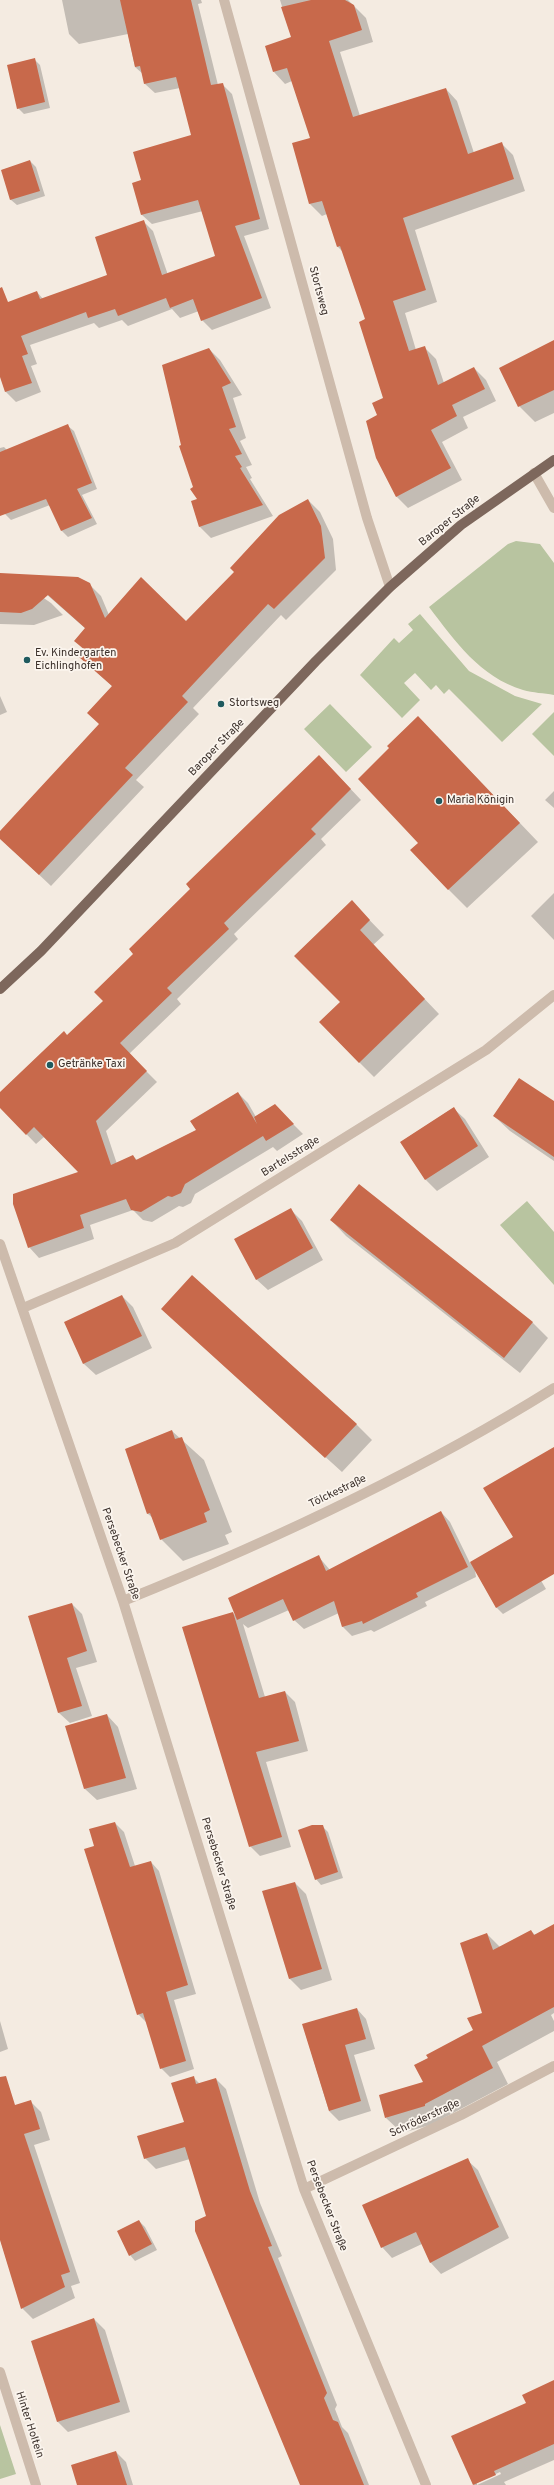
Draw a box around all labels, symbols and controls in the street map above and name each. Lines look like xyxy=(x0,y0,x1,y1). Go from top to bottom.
street label: Stortsweg xyxy=(305,265,331,317)
street label: Baroper Straße xyxy=(417,492,483,550)
place label: Ev. Kindergarten Eichlinghofen xyxy=(35,647,117,673)
marker: Ev. Kindergarten Eichlinghofen xyxy=(22,655,32,665)
place label: Stortsweg xyxy=(229,697,279,711)
marker: Stortsweg xyxy=(216,699,226,709)
street label: Baroper Straße xyxy=(186,717,248,779)
place label: Maria Königin xyxy=(447,794,514,808)
marker: Maria Königin xyxy=(434,796,444,806)
place label: Getränke Taxi xyxy=(58,1058,125,1072)
marker: Getränke Taxi xyxy=(45,1060,55,1070)
street label: Bartelsstraße xyxy=(259,1134,323,1180)
street label: Tölckestraße xyxy=(307,1472,369,1512)
street label: Persebecker Straße xyxy=(98,1506,142,1602)
street label: Persebecker Straße xyxy=(198,1816,238,1912)
street label: Schröderstraße xyxy=(388,2097,462,2141)
street label: Persebecker Straße xyxy=(303,2159,349,2253)
street label: Hinter Holtein xyxy=(12,2390,46,2460)

